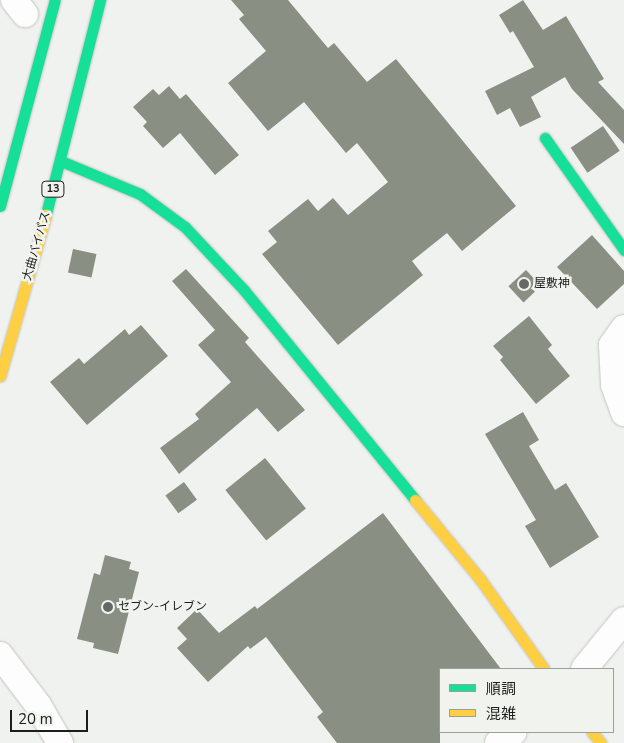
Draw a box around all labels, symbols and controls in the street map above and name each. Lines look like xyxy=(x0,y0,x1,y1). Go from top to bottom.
road number: 13 xyxy=(40,180,66,198)
street label: 大曲バイパス xyxy=(20,209,54,283)
place label: 屋敷神 xyxy=(534,277,570,291)
marker: 屋敷神 xyxy=(518,278,530,290)
place label: セブン-イレブン xyxy=(118,600,207,614)
marker: セブン-イレブン xyxy=(102,601,114,613)
legend xyxy=(439,668,614,733)
text: 順調 xyxy=(486,679,516,699)
scale bar xyxy=(12,700,90,732)
text: 混雑 xyxy=(486,704,516,724)
text: 20 m xyxy=(18,709,53,729)

